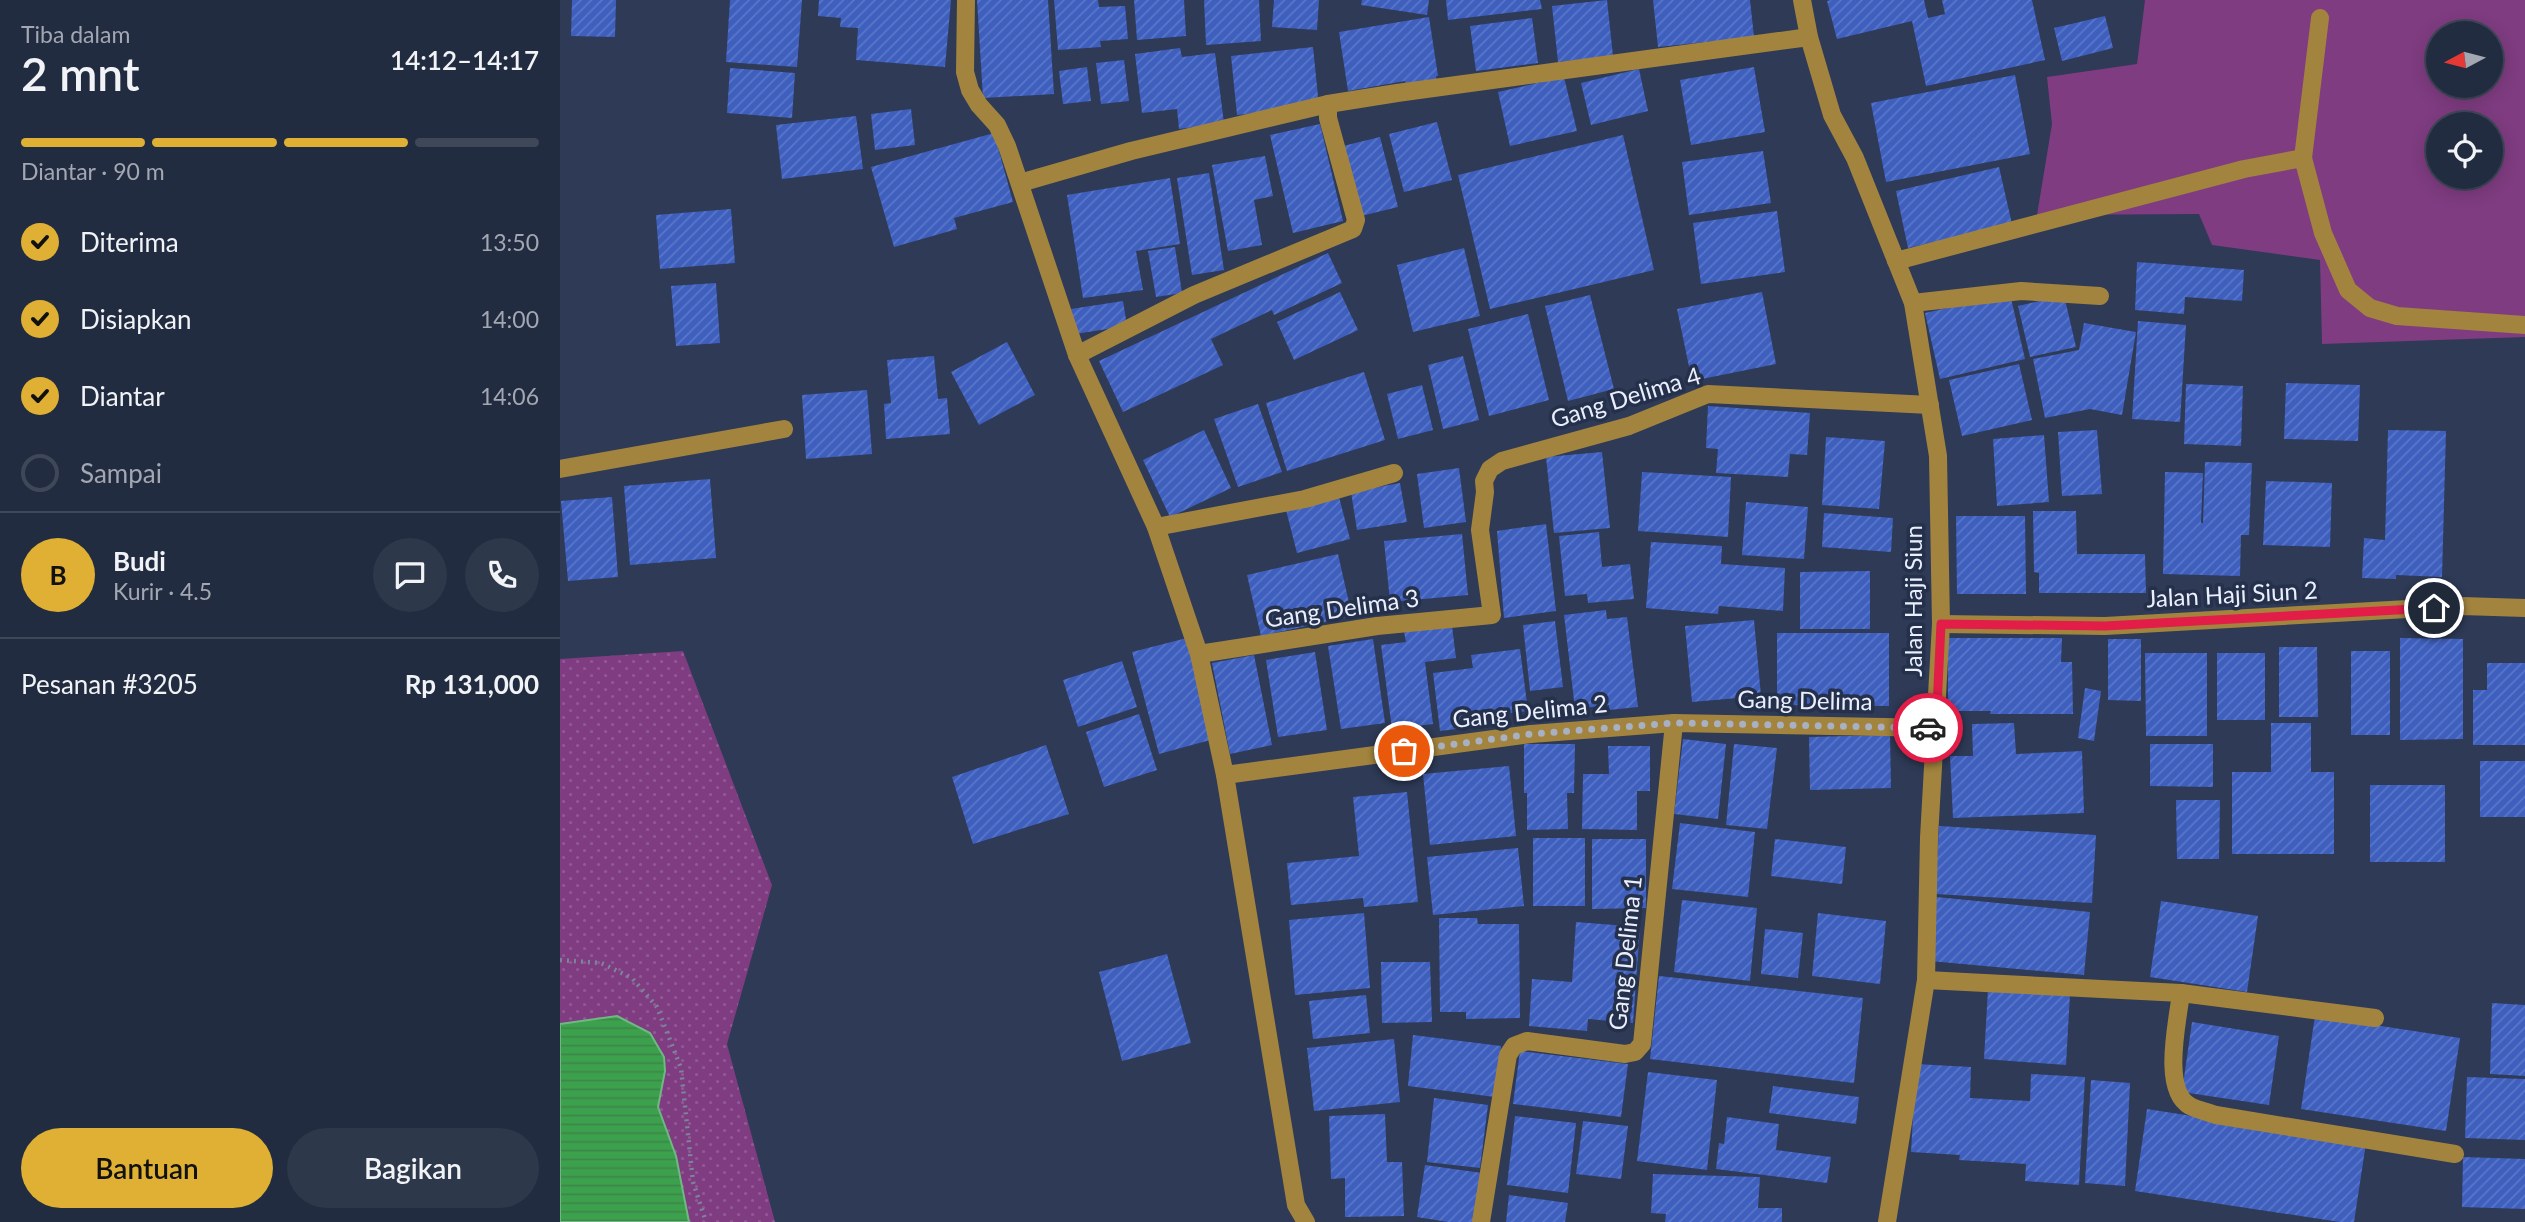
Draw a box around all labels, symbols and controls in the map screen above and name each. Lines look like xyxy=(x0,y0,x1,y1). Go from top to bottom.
text: Tiba dalam xyxy=(21,20,130,48)
north arrow xyxy=(2426,21,2502,98)
map controls xyxy=(2426,21,2503,189)
text: 14:12–14:17 xyxy=(390,44,539,76)
text: 2 mnt xyxy=(21,46,140,101)
button: locate xyxy=(2426,112,2503,189)
text: Diantar · 90 m xyxy=(21,157,165,185)
icon: check xyxy=(21,223,59,261)
text: Diterima xyxy=(80,226,179,258)
text: 13:50 xyxy=(480,228,539,256)
icon: check xyxy=(21,300,59,338)
text: Disiapkan xyxy=(80,303,191,335)
text: 14:00 xyxy=(480,305,539,333)
street label: Gang Delima 4 xyxy=(1547,360,1704,433)
icon: check xyxy=(21,377,59,415)
text: Diantar xyxy=(80,380,165,412)
text: 14:06 xyxy=(480,382,539,410)
text: Sampai xyxy=(80,457,162,489)
street label: Jalan Haji Siun xyxy=(1898,525,1927,677)
button: chat xyxy=(373,538,447,612)
button: phone xyxy=(465,538,539,612)
text: Budi xyxy=(113,545,166,577)
text: B xyxy=(49,559,67,591)
street label: Jalan Haji Siun 2 xyxy=(2145,575,2318,612)
text: Kurir · 4.5 xyxy=(113,577,212,605)
pin xyxy=(2404,578,2464,638)
street label: Gang Delima 3 xyxy=(1263,582,1421,633)
icon: home xyxy=(2415,589,2453,627)
text: Pesanan #3205 xyxy=(21,668,198,700)
text: Rp 131,000 xyxy=(405,668,539,700)
street label: Gang Delima xyxy=(1737,684,1873,715)
street label: Gang Delima 2 xyxy=(1451,688,1609,733)
courier xyxy=(1893,693,1963,763)
icon: car xyxy=(1909,709,1947,747)
pin xyxy=(1374,721,1434,781)
icon: bag xyxy=(1385,732,1423,770)
street label: Gang Delima 1 xyxy=(1602,874,1647,1032)
button: Bantuan xyxy=(21,1128,273,1208)
button: Bagikan xyxy=(287,1128,539,1208)

